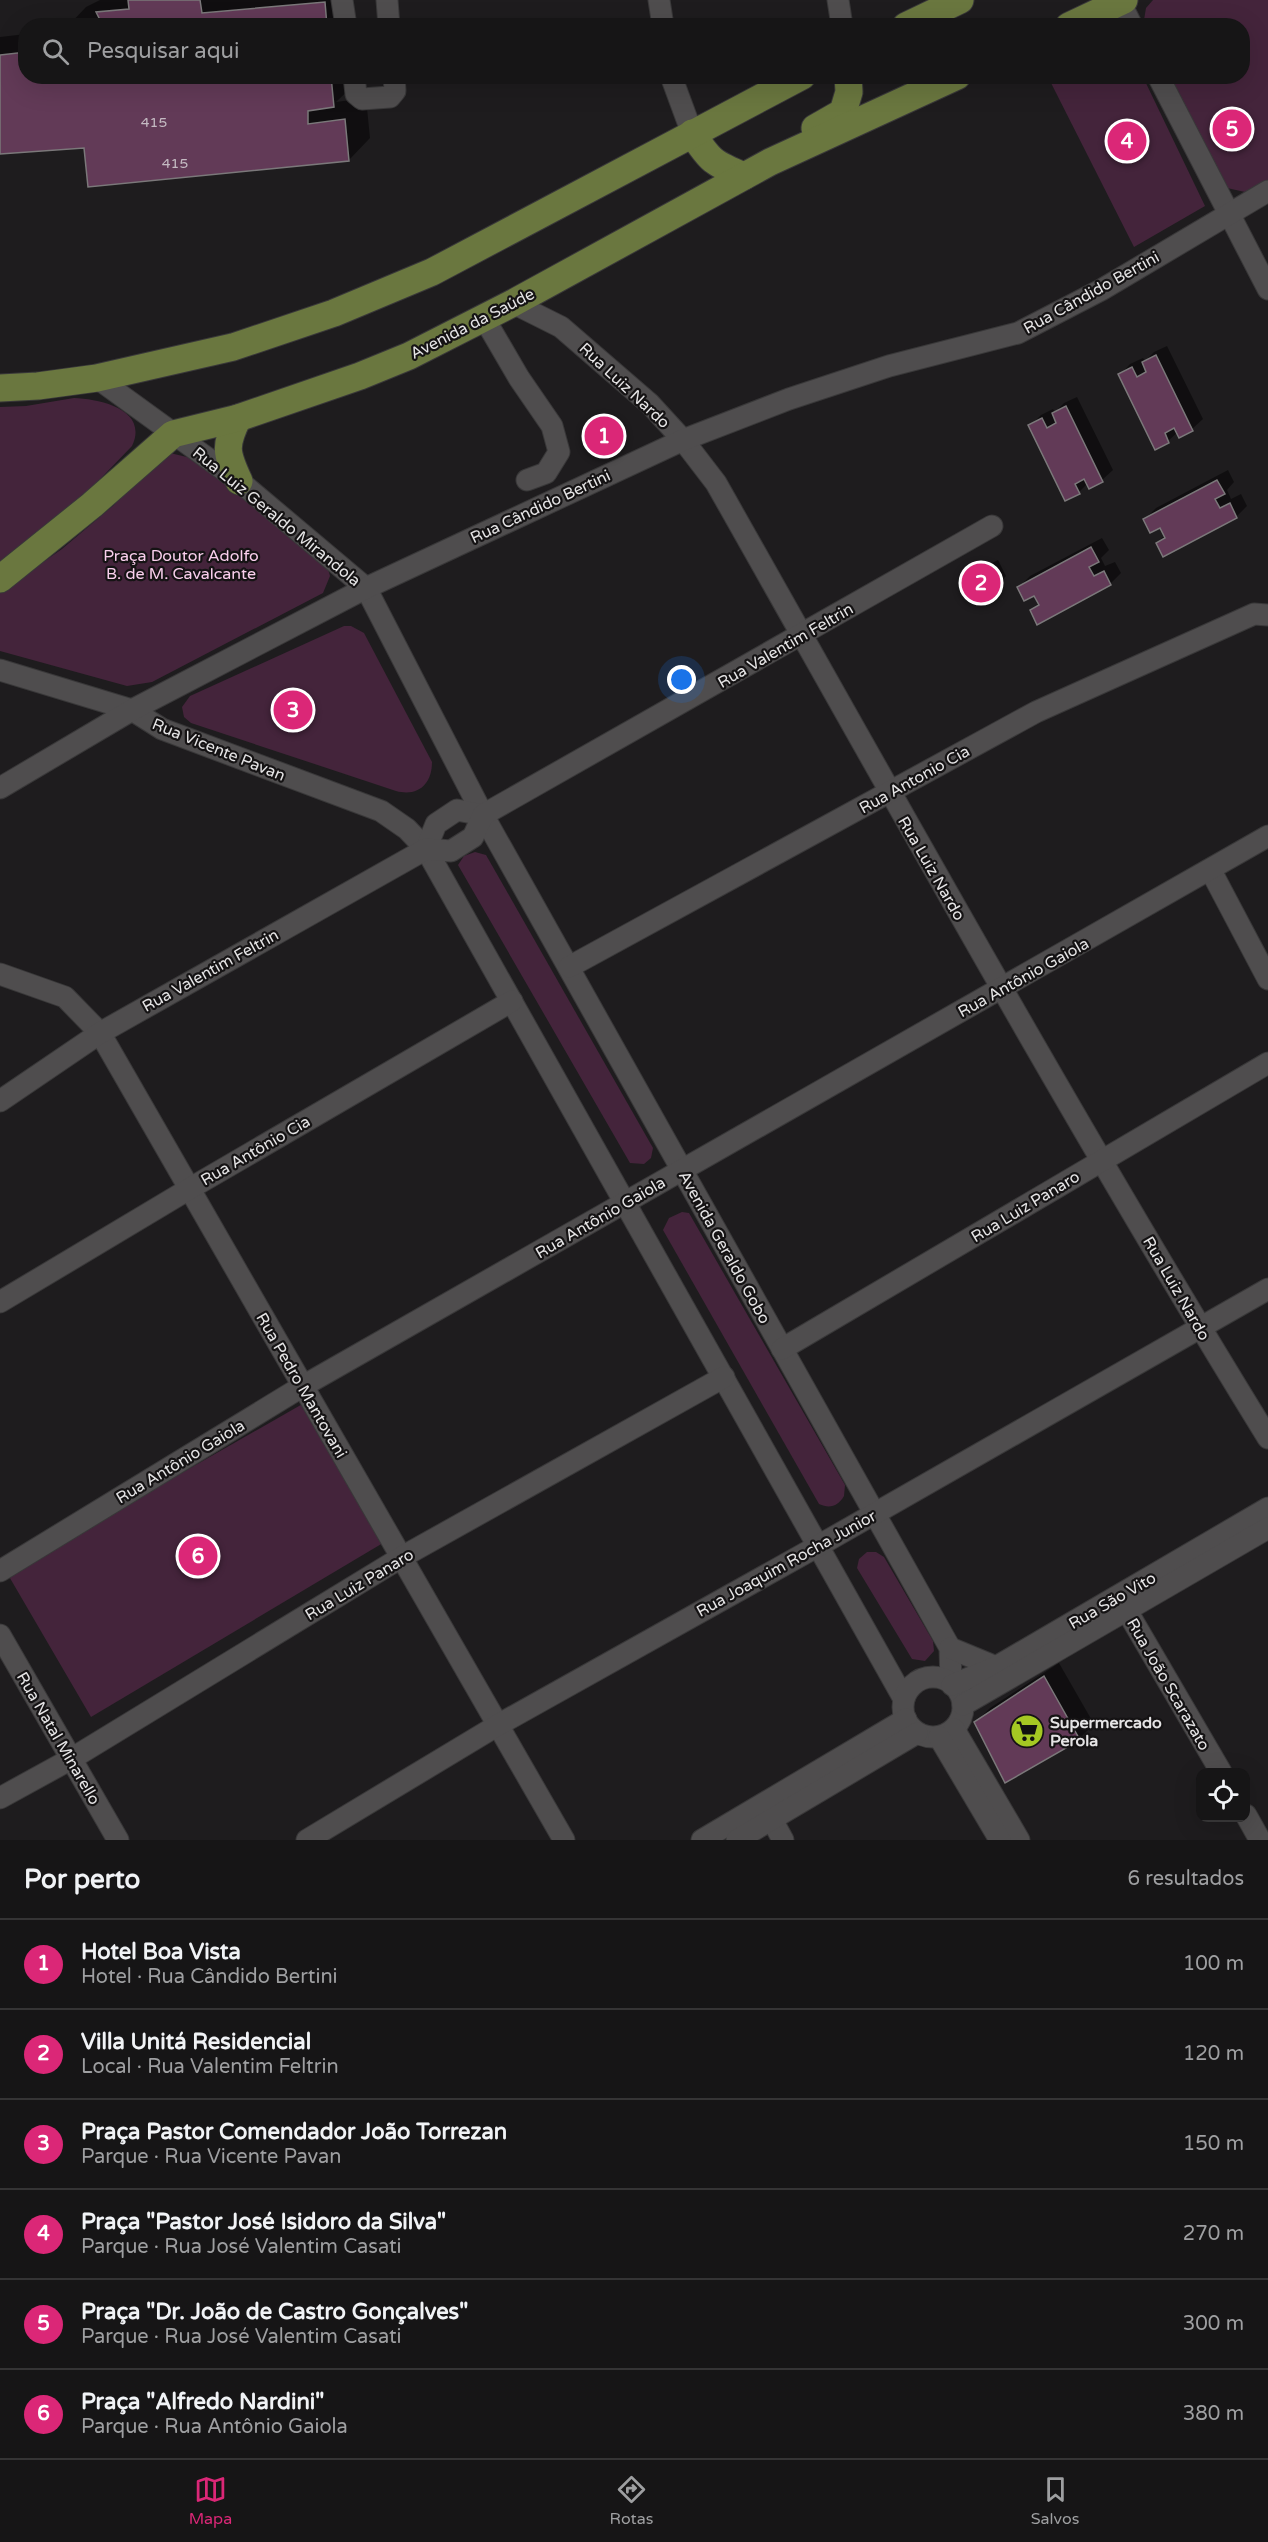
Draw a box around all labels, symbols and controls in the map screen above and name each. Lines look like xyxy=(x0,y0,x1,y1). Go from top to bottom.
search box xyxy=(18,18,1250,84)
icon: search xyxy=(39,35,72,68)
text: Pesquisar aqui xyxy=(87,38,239,64)
pin: 5 xyxy=(1212,106,1252,152)
house number: 415 xyxy=(141,114,167,131)
pin: 4 xyxy=(1108,118,1146,164)
house number: 415 xyxy=(162,155,188,172)
street label: Rua Cândido Bertini xyxy=(1020,247,1163,339)
street label: Avenida da Saúde xyxy=(407,284,538,364)
street label: Rua Luiz Nardo xyxy=(575,339,674,433)
pin: 1 xyxy=(584,414,624,458)
street label: Rua Luiz Geraldo Mirandola xyxy=(188,443,364,591)
street label: Rua Cândido Bertini xyxy=(467,466,614,548)
park label: Praça Doutor Adolfo B. de M. Cavalcante xyxy=(103,546,259,584)
pin: 2 xyxy=(962,560,1000,606)
street label: Rua Valentim Feltrin xyxy=(714,599,857,693)
your location xyxy=(667,665,696,694)
pin: 3 xyxy=(274,688,312,732)
street label: Rua Vicente Pavan xyxy=(149,714,288,786)
street label: Rua Antonio Cia xyxy=(856,741,973,818)
street label: Rua Luiz Nardo xyxy=(893,813,969,924)
street label: Rua Valentim Feltrin xyxy=(139,925,282,1017)
street label: Rua Antônio Gaiola xyxy=(954,934,1093,1022)
street label: Rua Antônio Cia xyxy=(197,1111,314,1190)
street label: Rua Luiz Panaro xyxy=(968,1167,1083,1247)
street label: Avenida Geraldo Gobo xyxy=(674,1168,774,1327)
street label: Rua Antônio Gaiola xyxy=(532,1172,669,1263)
street label: Rua Luiz Nardo xyxy=(1138,1233,1214,1344)
street label: Rua Pedro Mantovani xyxy=(251,1309,351,1462)
street label: Rua Antônio Gaiola xyxy=(112,1415,249,1508)
street label: Rua Joaquim Rocha Junior xyxy=(693,1506,881,1622)
pin: 6 xyxy=(178,1534,218,1578)
street label: Rua Luiz Panaro xyxy=(302,1545,417,1625)
street label: Rua São Vito xyxy=(1065,1568,1160,1634)
street label: Rua João Scarazato xyxy=(1122,1615,1214,1754)
street label: Rua Natal Minarello xyxy=(12,1669,104,1808)
supermarket icon: Supermercado Perola xyxy=(1009,1713,1045,1749)
place label: Supermercado Perola xyxy=(1050,1713,1162,1751)
map controls xyxy=(1196,1768,1250,1822)
button: locate xyxy=(1196,1768,1250,1822)
text: Por perto xyxy=(24,1864,140,1895)
text: 6 resultados xyxy=(1128,1867,1244,1891)
text: Hotel Boa Vista xyxy=(81,1939,241,1965)
text: 1 xyxy=(37,1952,50,1976)
text: 100 m xyxy=(1183,1952,1244,1976)
text: Hotel · Rua Cândido Bertini xyxy=(81,1965,338,1989)
text: Villa Unitá Residencial xyxy=(81,2029,311,2055)
text: 2 xyxy=(37,2042,50,2066)
text: 120 m xyxy=(1183,2042,1244,2066)
text: Local · Rua Valentim Feltrin xyxy=(81,2055,339,2079)
text: Praça Pastor Comendador João Torrezan xyxy=(81,2119,507,2145)
text: 3 xyxy=(37,2132,50,2156)
text: 150 m xyxy=(1183,2132,1244,2156)
text: Parque · Rua Vicente Pavan xyxy=(81,2145,342,2169)
text: Praça "Pastor José Isidoro da Silva" xyxy=(81,2209,446,2235)
text: 4 xyxy=(37,2222,50,2246)
text: 270 m xyxy=(1183,2222,1244,2246)
text: Parque · Rua José Valentim Casati xyxy=(81,2235,402,2259)
text: Praça "Dr. João de Castro Gonçalves" xyxy=(81,2299,468,2325)
text: 5 xyxy=(37,2312,50,2336)
text: 300 m xyxy=(1183,2312,1244,2336)
text: Parque · Rua José Valentim Casati xyxy=(81,2325,402,2349)
text: Praça "Alfredo Nardini" xyxy=(81,2389,324,2415)
text: 6 xyxy=(37,2402,50,2426)
text: 380 m xyxy=(1183,2402,1244,2426)
text: Parque · Rua Antônio Gaiola xyxy=(81,2415,348,2439)
tab: Mapa xyxy=(189,2473,232,2529)
tab: Rotas xyxy=(610,2473,653,2529)
tab: Salvos xyxy=(1031,2473,1079,2529)

